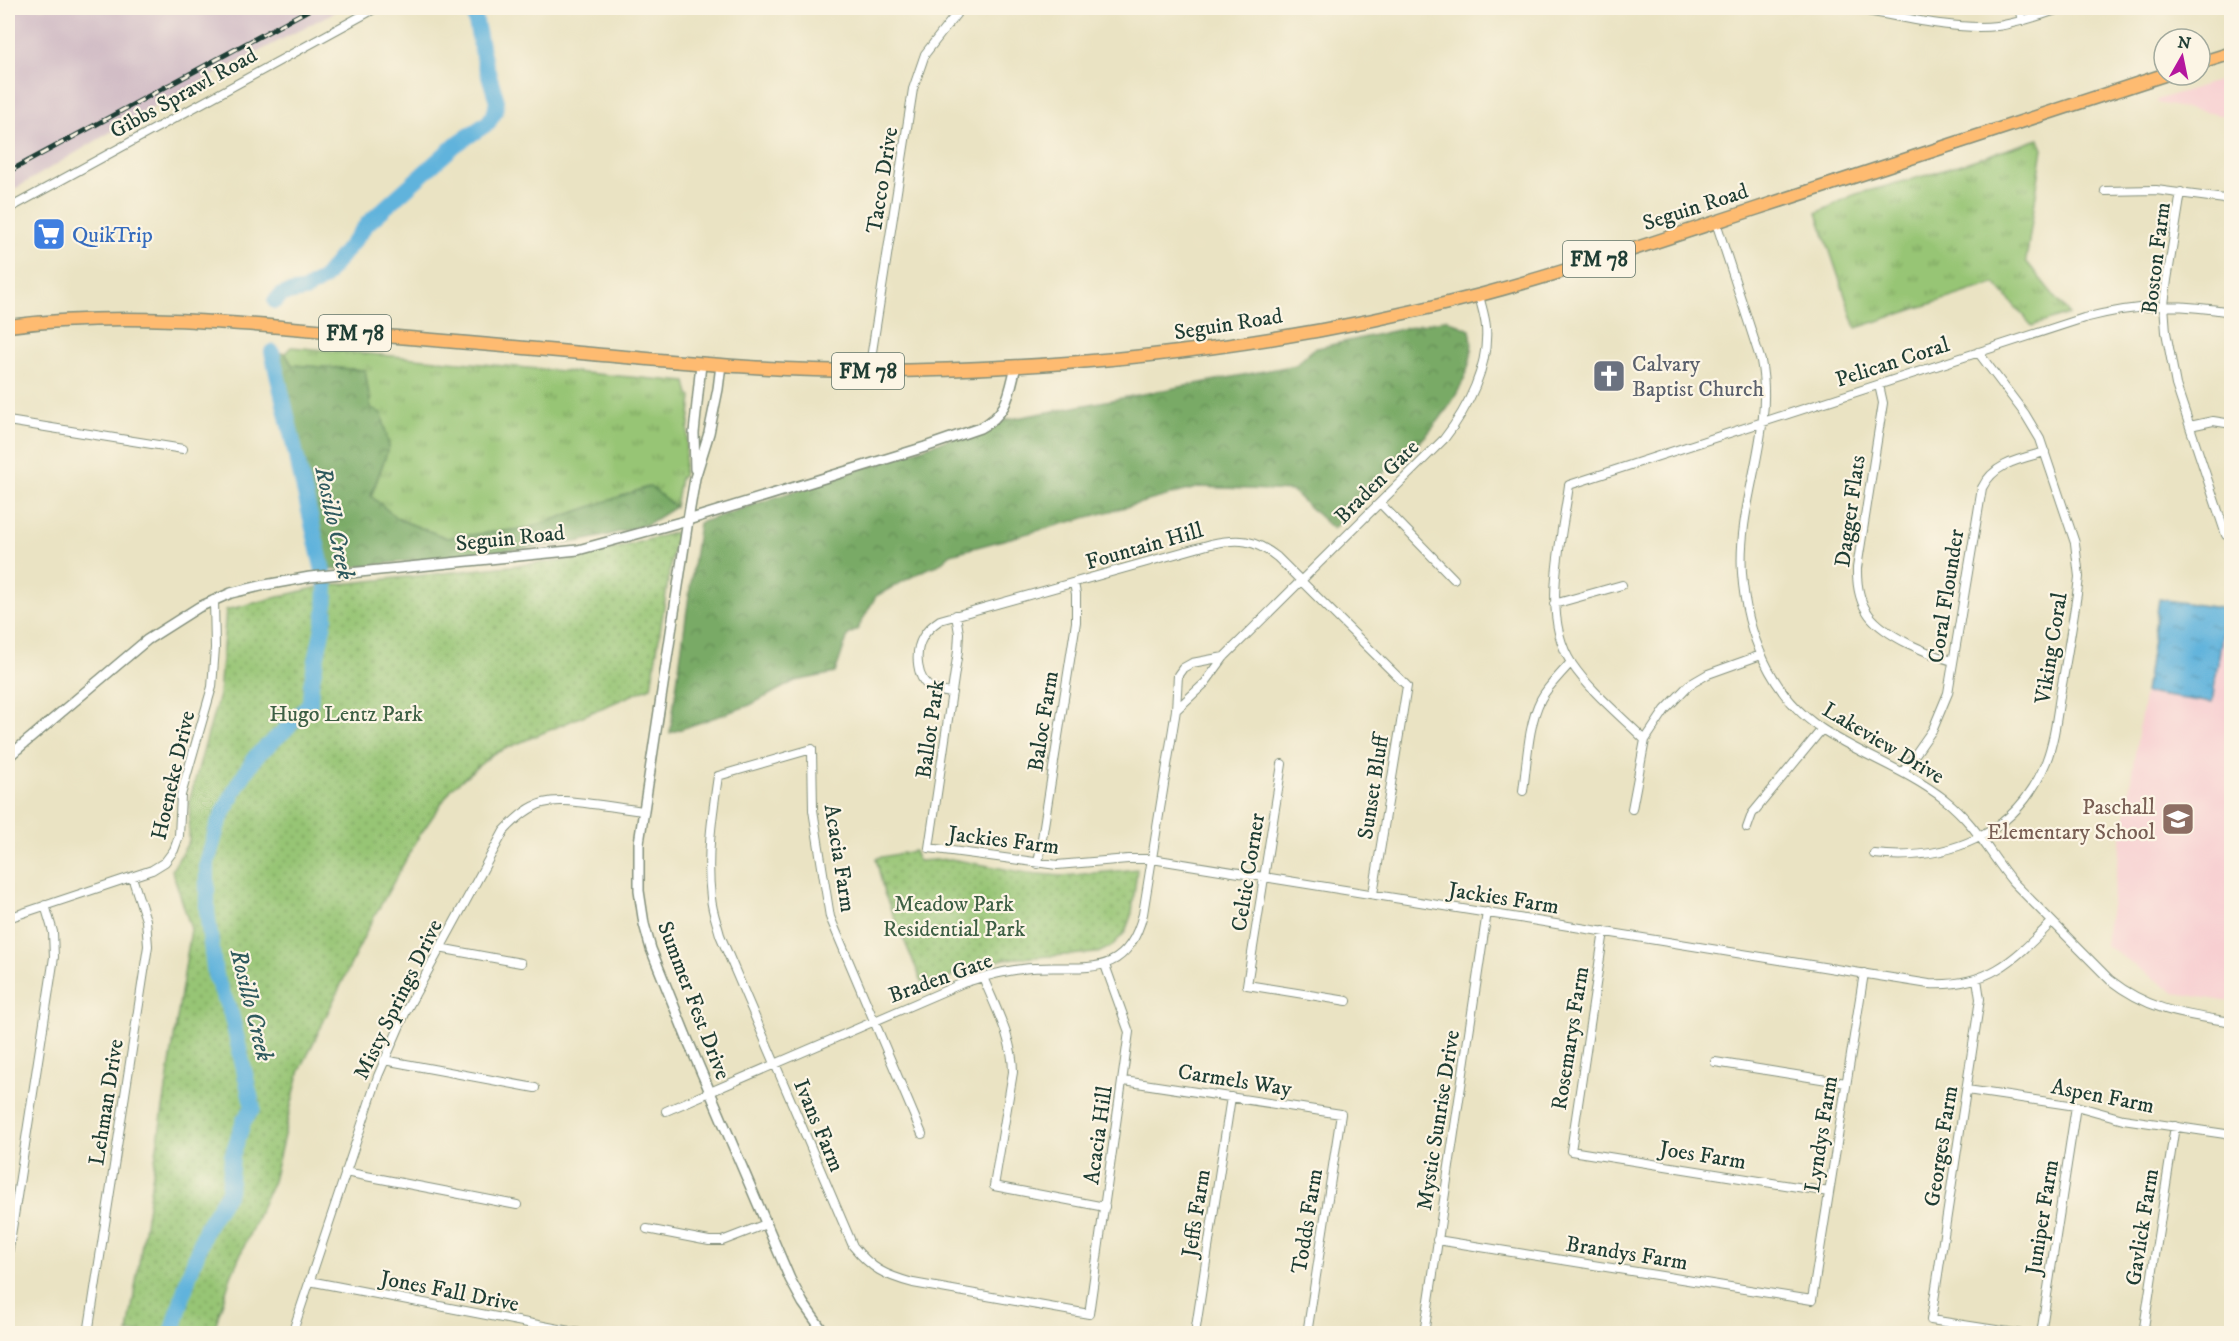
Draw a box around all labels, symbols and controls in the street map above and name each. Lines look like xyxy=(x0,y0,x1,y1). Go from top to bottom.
north arrow xyxy=(2152,27,2212,87)
text: N xyxy=(2176,32,2192,54)
street label: Gibbs Sprawl Road xyxy=(105,42,262,145)
street label: Tacco Drive xyxy=(861,125,904,235)
street label: Seguin Road xyxy=(1639,178,1752,237)
street label: Boston Farm xyxy=(2136,201,2177,316)
supermarket icon: QuikTrip xyxy=(31,216,67,252)
place label: QuikTrip xyxy=(72,222,153,249)
road number: FM 78 xyxy=(1563,241,1635,277)
street label: Seguin Road xyxy=(1172,303,1284,346)
road number: FM 78 xyxy=(319,315,391,351)
street label: Pelican Coral xyxy=(1832,331,1953,394)
place label: Calvary Baptist Church xyxy=(1632,351,1764,403)
road number: FM 78 xyxy=(832,353,904,389)
church icon: Calvary Baptist Church xyxy=(1591,358,1627,394)
street label: Braden Gate xyxy=(1329,434,1425,530)
street label: Dagger Flats xyxy=(1829,453,1872,569)
water label: Rosillo Creek xyxy=(307,463,361,582)
street label: Fountain Hill xyxy=(1082,517,1207,576)
street label: Seguin Road xyxy=(454,519,566,558)
street label: Coral Flounder xyxy=(1923,527,1971,665)
street label: Viking Coral xyxy=(2029,590,2074,707)
street label: Baloc Farm xyxy=(1022,669,1065,774)
street label: Ballot Park xyxy=(910,678,951,781)
street label: Lakeview Drive xyxy=(1817,696,1949,790)
park label: Hugo Lentz Park xyxy=(269,701,423,728)
street label: Hoeneke Drive xyxy=(145,708,201,843)
street label: Sunset Bluff xyxy=(1352,730,1396,841)
place label: Paschall Elementary School xyxy=(1987,794,2155,846)
school or university icon: Paschall Elementary School xyxy=(2160,801,2196,837)
street label: Acacia Farm xyxy=(818,802,861,914)
street label: Celtic Corner xyxy=(1226,810,1271,933)
street label: Jackies Farm xyxy=(945,820,1061,861)
street label: Jackies Farm xyxy=(1444,876,1561,921)
park label: Meadow Park Residential Park xyxy=(883,891,1025,943)
street label: Misty Springs Drive xyxy=(348,915,449,1084)
street label: Summer Fest Drive xyxy=(651,918,736,1083)
water label: Rosillo Creek xyxy=(222,945,279,1064)
street label: Braden Gate xyxy=(885,947,996,1010)
street label: Rosemarys Farm xyxy=(1546,964,1595,1112)
street label: Mystic Sunrise Drive xyxy=(1411,1028,1466,1212)
street label: Lehman Drive xyxy=(83,1037,130,1167)
street label: Carmels Way xyxy=(1176,1058,1294,1103)
street label: Aspen Farm xyxy=(2049,1073,2157,1120)
street label: Lyndys Farm xyxy=(1799,1074,1844,1194)
street label: Ivans Farm xyxy=(787,1075,850,1176)
street label: Acacia Hill xyxy=(1078,1084,1119,1186)
street label: Georges Farm xyxy=(1919,1084,1964,1209)
street label: Joes Farm xyxy=(1656,1135,1748,1176)
street label: Juniper Farm xyxy=(2020,1158,2065,1279)
street label: Jeffs Farm xyxy=(1176,1167,1217,1261)
street label: Todds Farm xyxy=(1286,1167,1329,1276)
street label: Gavlick Farm xyxy=(2120,1167,2165,1288)
street label: Brandys Farm xyxy=(1564,1231,1690,1276)
street label: Jones Fall Drive xyxy=(376,1264,521,1318)

